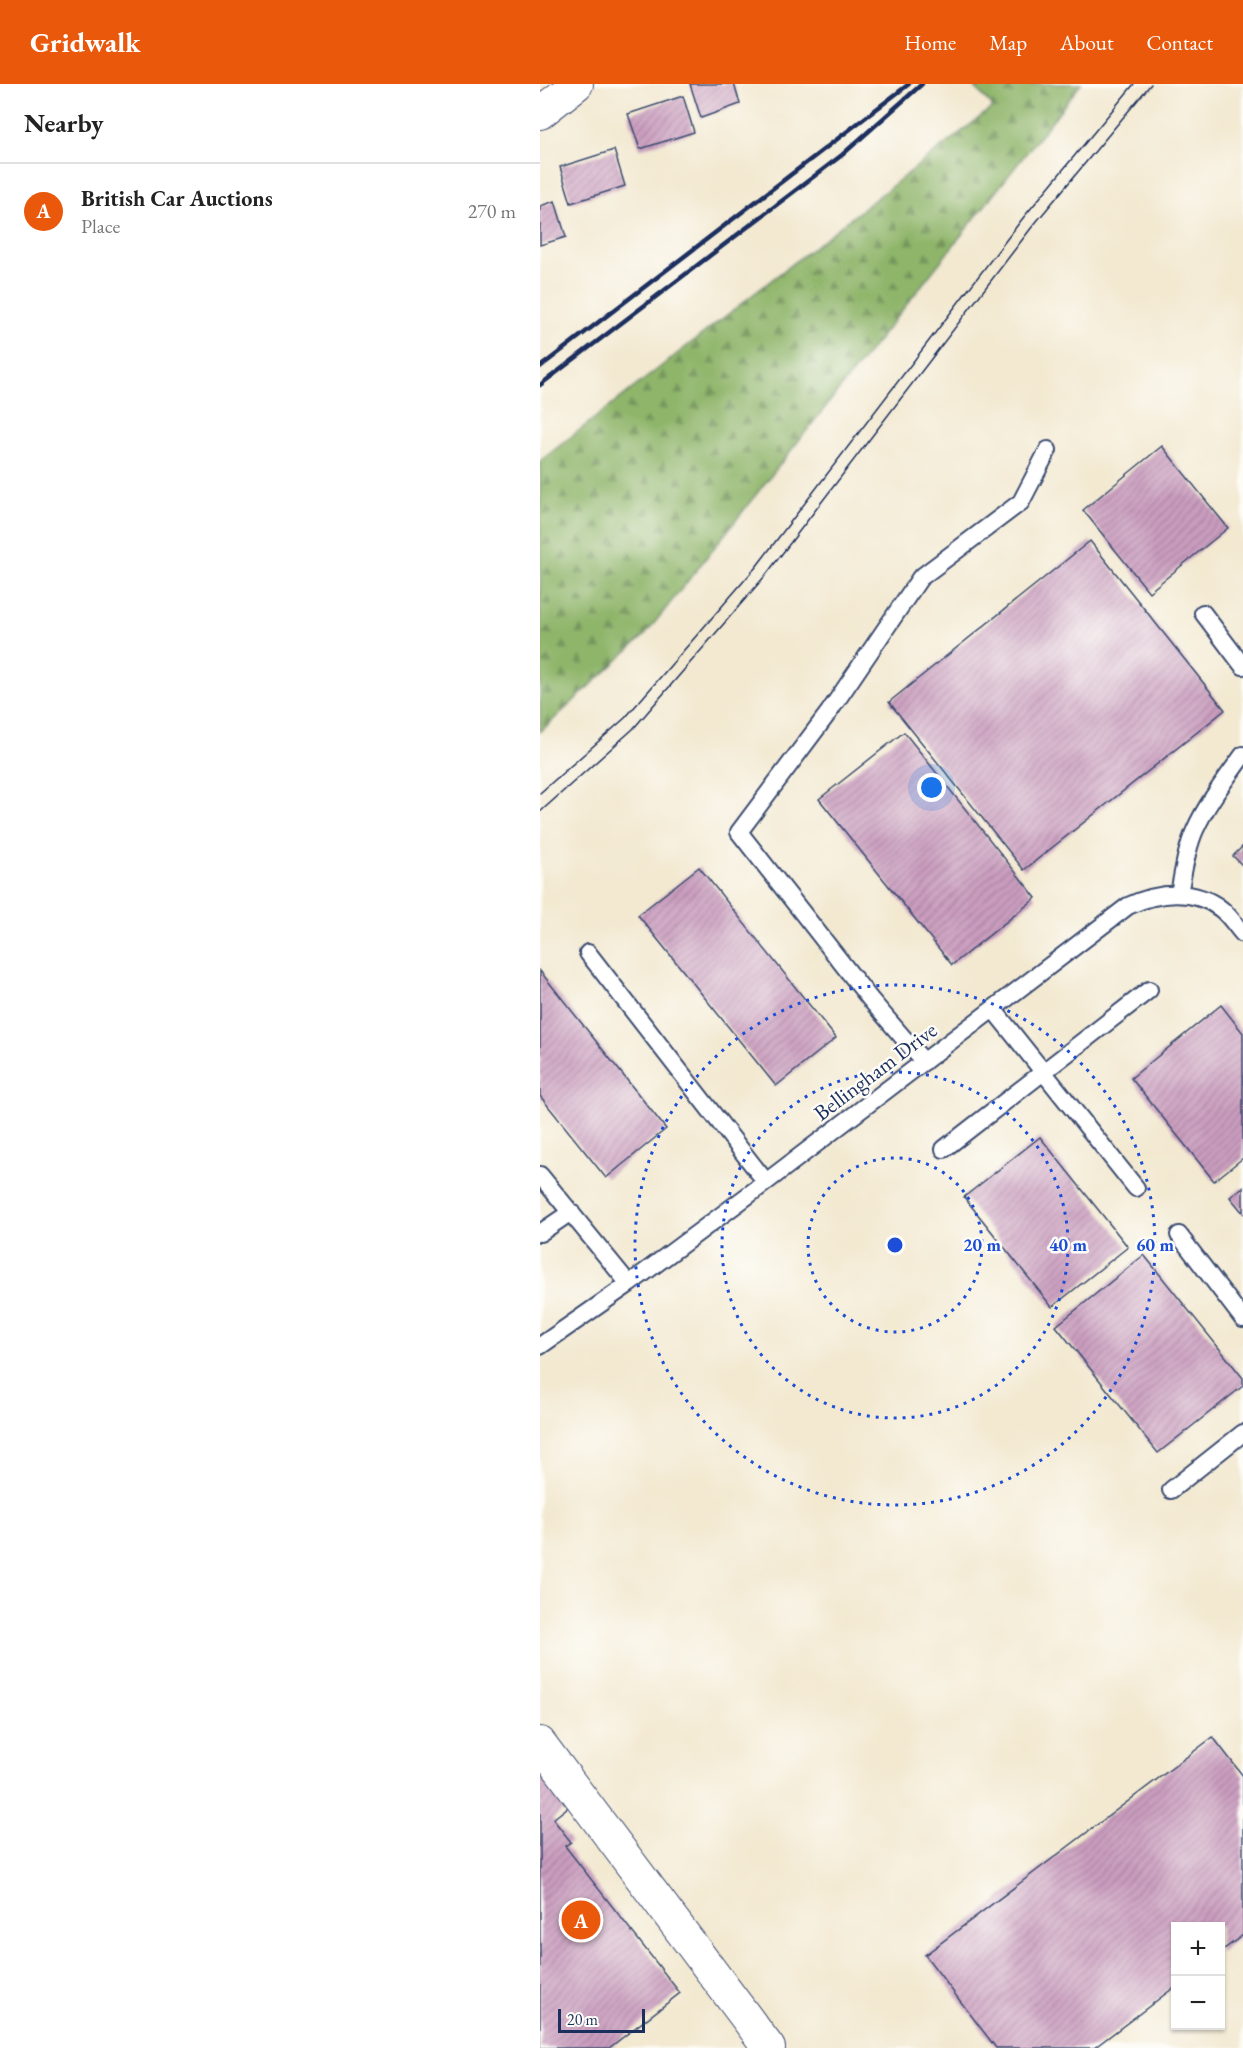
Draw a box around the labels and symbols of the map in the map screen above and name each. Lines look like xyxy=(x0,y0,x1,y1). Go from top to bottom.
your location xyxy=(917,773,946,802)
street label: Bellingham Drive xyxy=(808,1015,943,1127)
text: 20 m xyxy=(963,1233,1001,1256)
text: 40 m xyxy=(1049,1233,1087,1256)
text: 60 m xyxy=(1136,1233,1174,1256)
centre of rings xyxy=(885,1235,905,1255)
pin: A xyxy=(562,1898,600,1942)
scale bar xyxy=(558,2006,645,2034)

